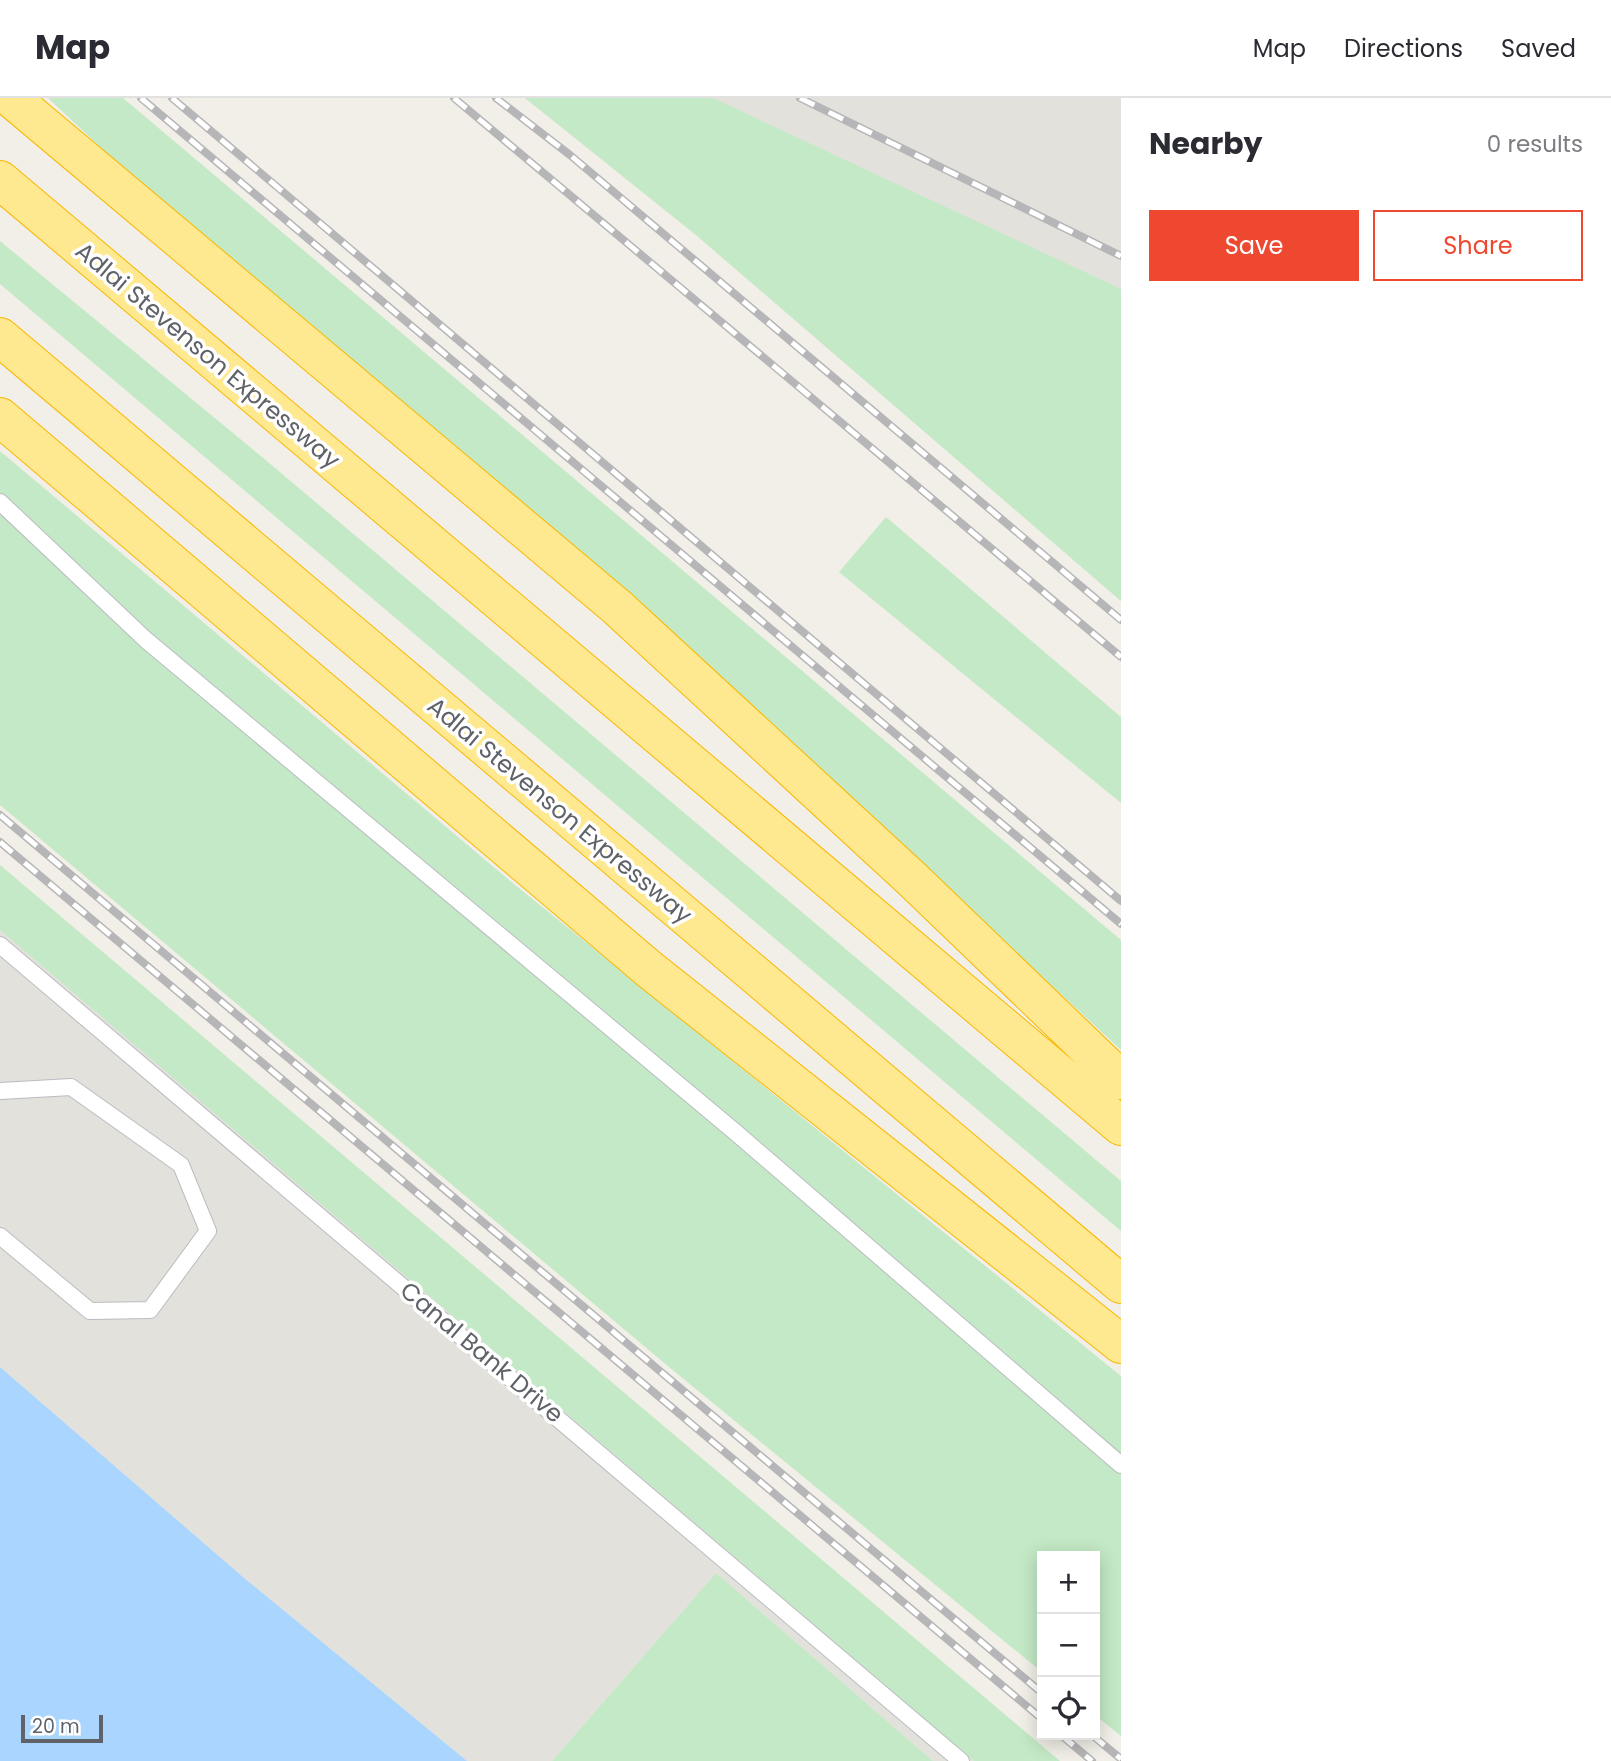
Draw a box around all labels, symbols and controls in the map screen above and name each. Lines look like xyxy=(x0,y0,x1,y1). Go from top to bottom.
text: Map xyxy=(35,24,110,71)
text: Map xyxy=(1253,32,1306,65)
text: Directions xyxy=(1344,32,1463,65)
text: Saved xyxy=(1501,32,1576,65)
text: Nearby xyxy=(1149,122,1263,165)
text: 0 results xyxy=(1487,128,1583,160)
button: Save xyxy=(1149,210,1359,281)
button: Share xyxy=(1373,210,1583,281)
street label: Adlai Stevenson Expressway xyxy=(69,234,348,476)
street label: Adlai Stevenson Expressway xyxy=(421,689,700,931)
street label: Canal Bank Drive xyxy=(393,1274,571,1430)
map controls xyxy=(1037,1551,1100,1740)
button: + xyxy=(1037,1551,1100,1614)
button: − xyxy=(1037,1614,1100,1677)
button: locate xyxy=(1037,1677,1100,1740)
scale bar xyxy=(21,1712,103,1744)
text: 20 m xyxy=(32,1713,80,1740)

